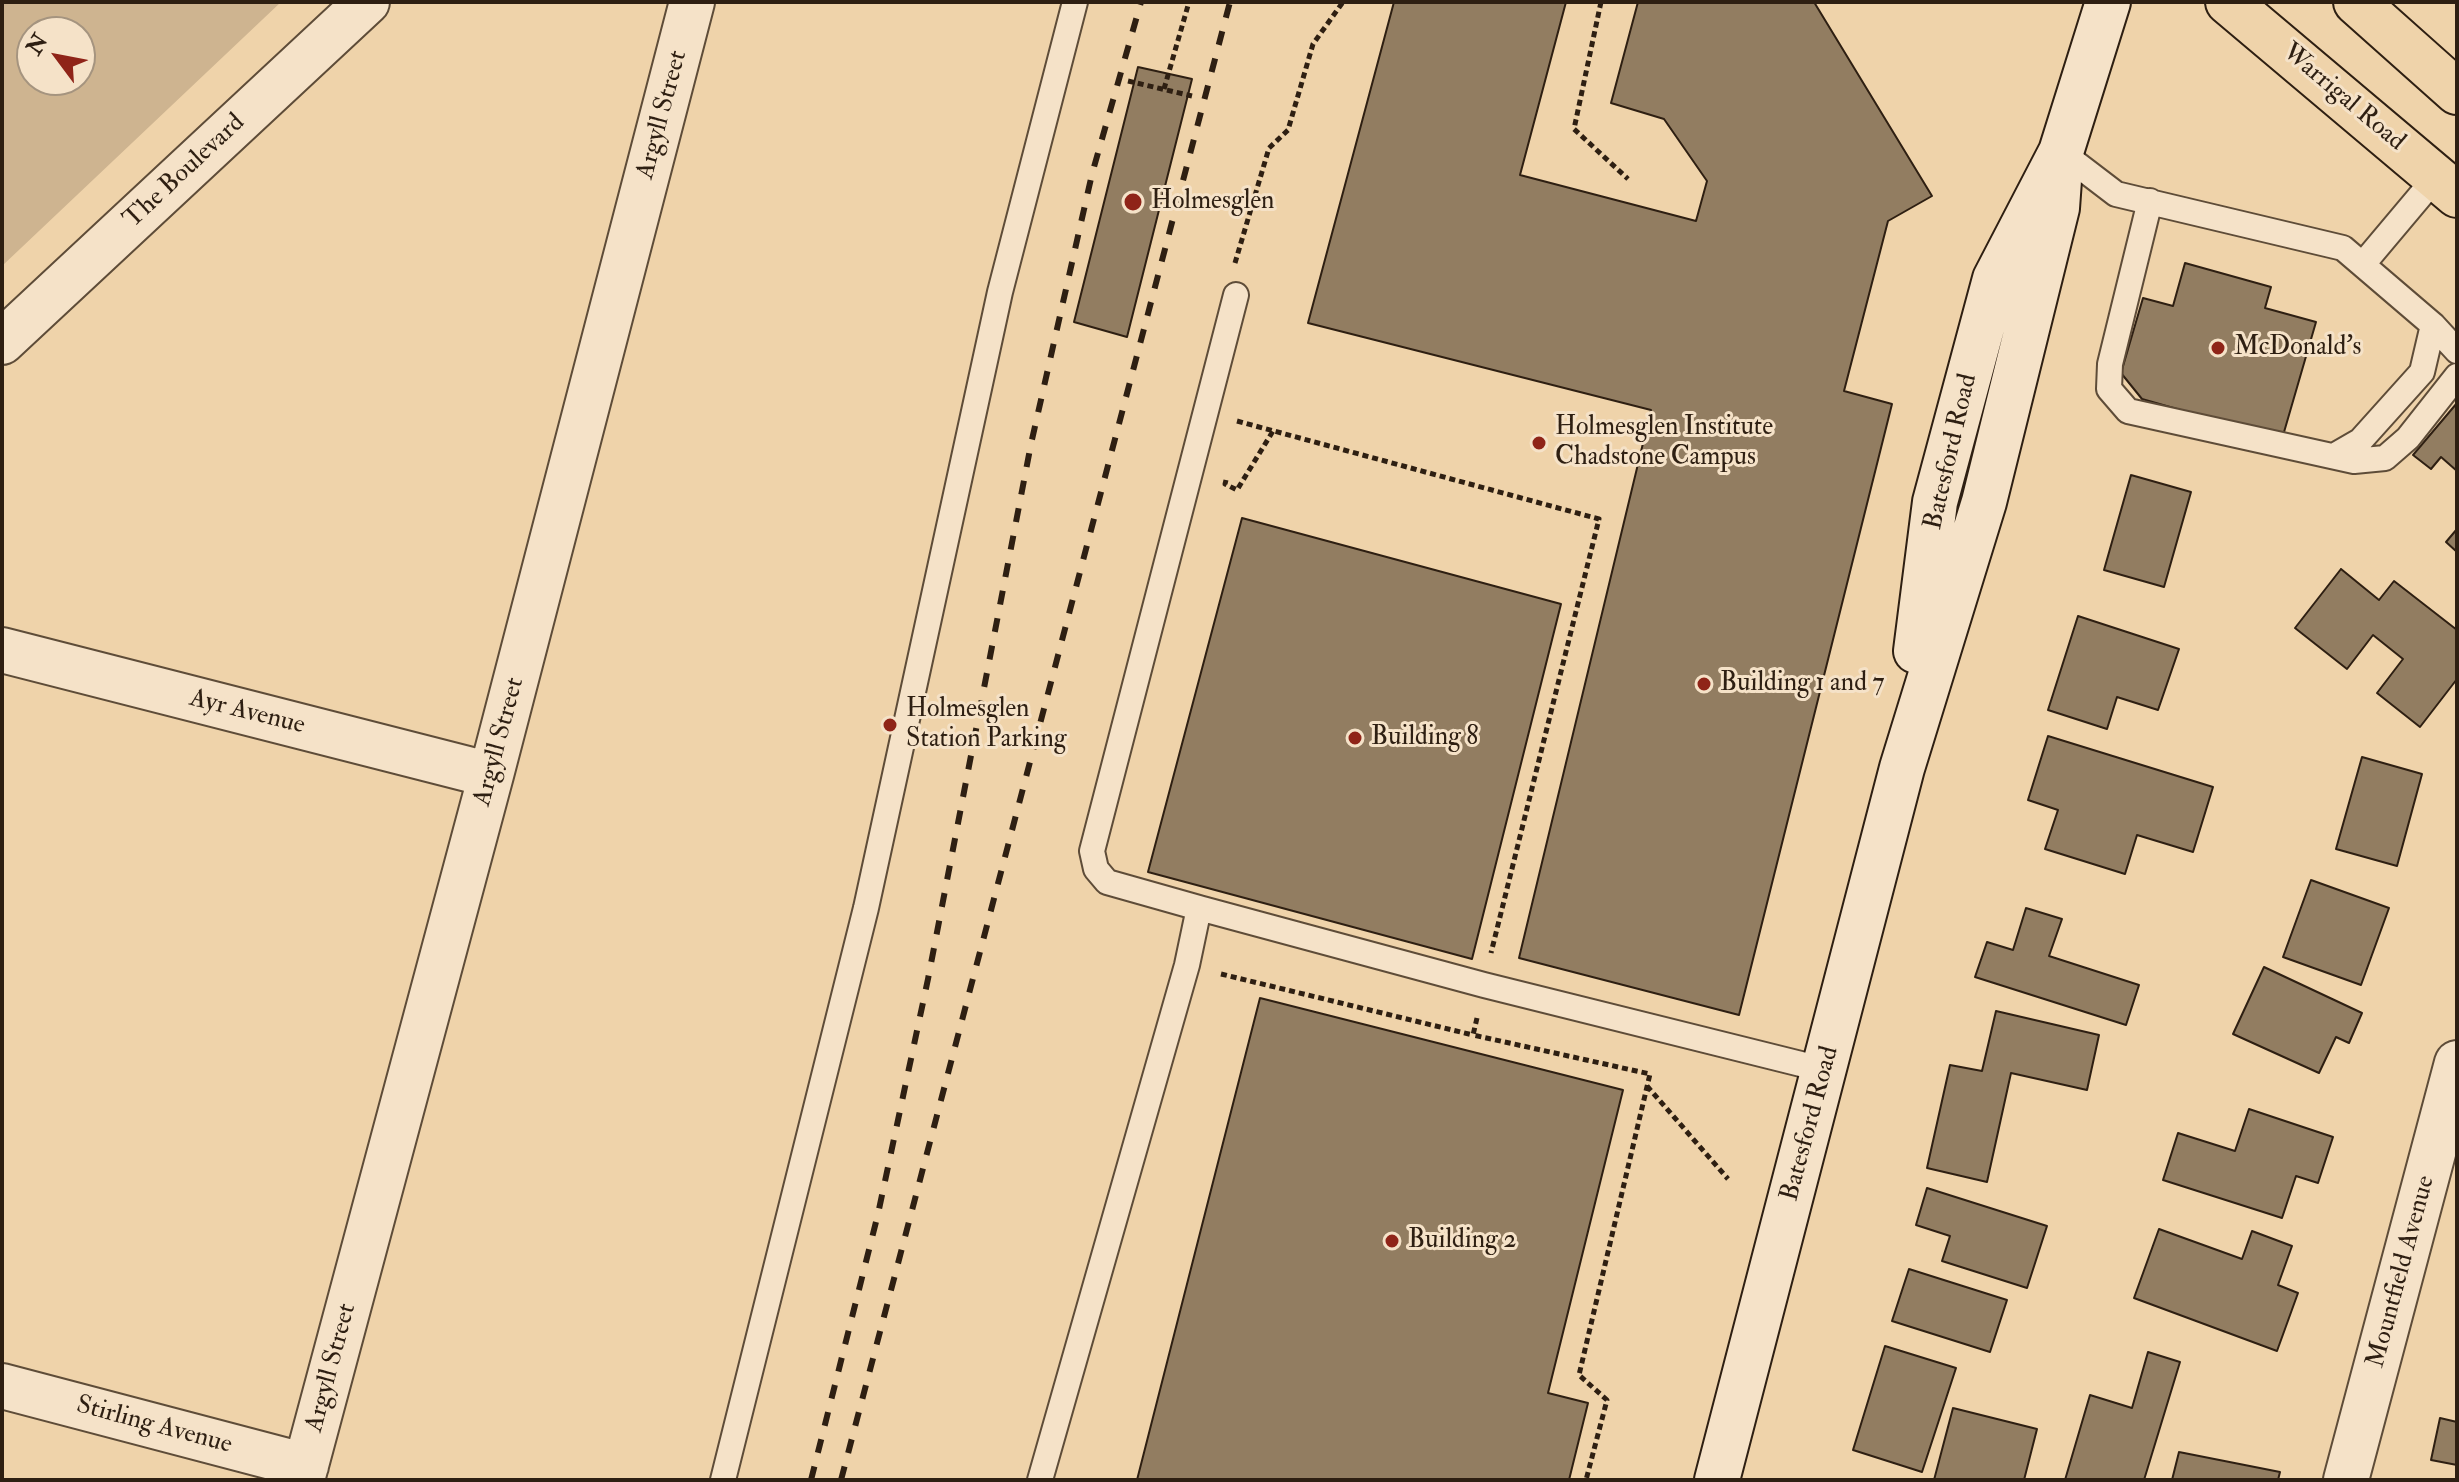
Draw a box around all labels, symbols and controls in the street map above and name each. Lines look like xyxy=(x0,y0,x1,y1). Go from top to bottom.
north arrow xyxy=(16,16,96,96)
text: N xyxy=(20,29,54,60)
street label: Warrigal Road xyxy=(2275,37,2411,159)
street label: Argyll Street xyxy=(631,47,695,183)
street label: The Boulevard xyxy=(118,108,252,236)
place label: Holmesglen xyxy=(1151,186,1275,218)
marker: Holmesglen xyxy=(1122,191,1144,213)
place label: McDonald's xyxy=(2234,332,2361,364)
marker: McDonald's xyxy=(2209,339,2227,357)
street label: Batesford Road xyxy=(1919,371,1985,533)
place label: Holmesglen Institute Chadstone Campus xyxy=(1555,412,1773,474)
marker: Holmesglen Institute Chadstone Campus xyxy=(1530,434,1548,452)
place label: Building 1 and 7 xyxy=(1720,668,1884,700)
street label: Argyll Street xyxy=(468,674,532,810)
marker: Building 1 and 7 xyxy=(1695,675,1713,693)
street label: Ayr Avenue xyxy=(186,684,308,742)
place label: Holmesglen Station Parking xyxy=(906,694,1067,756)
marker: Holmesglen Station Parking xyxy=(881,716,899,734)
place label: Building 8 xyxy=(1371,722,1479,754)
marker: Building 8 xyxy=(1346,729,1364,747)
street label: Batesford Road xyxy=(1775,1043,1847,1205)
street label: Mountfield Avenue xyxy=(2361,1173,2443,1371)
place label: Building 2 xyxy=(1408,1225,1517,1257)
marker: Building 2 xyxy=(1383,1232,1401,1250)
street label: Argyll Street xyxy=(300,1300,364,1436)
street label: Stirling Avenue xyxy=(73,1390,235,1462)

